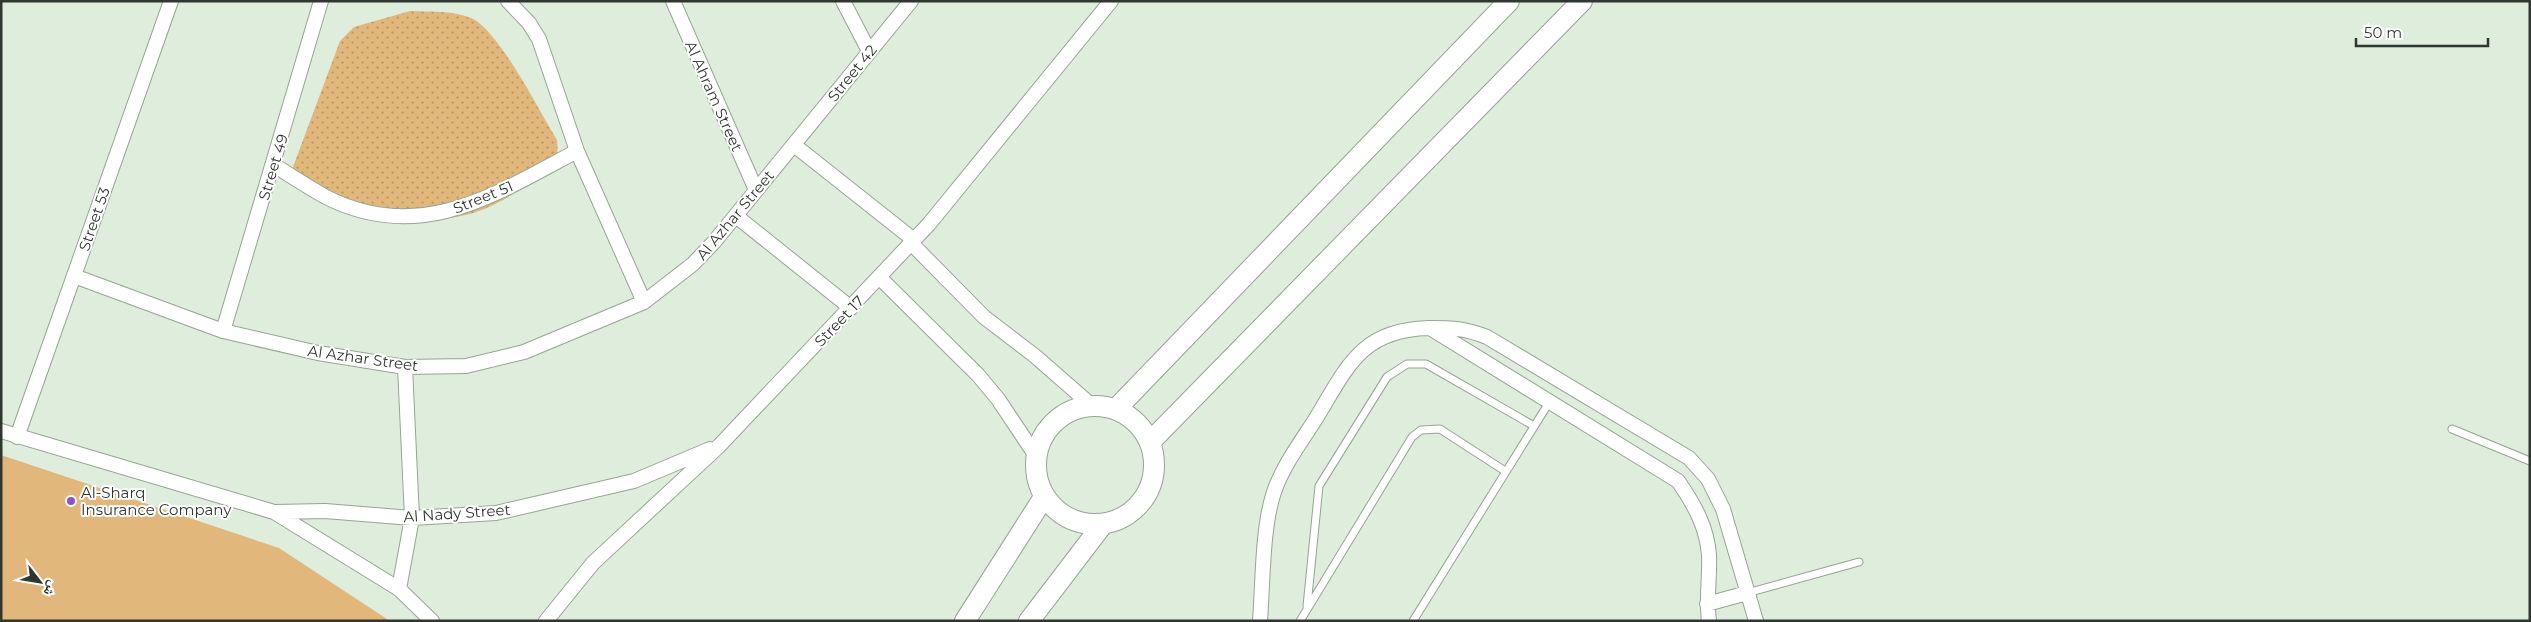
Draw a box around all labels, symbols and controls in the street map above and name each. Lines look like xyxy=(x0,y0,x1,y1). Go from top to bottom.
scale bar xyxy=(2356,15,2488,47)
text: 50 m xyxy=(2364,23,2402,42)
street label: Al Ahram Street xyxy=(681,38,747,154)
street label: Street 42 xyxy=(823,41,881,105)
street label: Street 49 xyxy=(254,132,292,202)
street label: Al Azhar Street xyxy=(692,166,778,264)
street label: Street 51 xyxy=(450,176,516,218)
street label: Street 53 xyxy=(74,185,114,253)
street label: Street 17 xyxy=(810,291,868,350)
street label: Al Azhar Street xyxy=(307,341,419,375)
place label: Al-Sharq Insurance Company xyxy=(81,483,232,519)
marker: Al-Sharq Insurance Company xyxy=(65,495,77,507)
street label: Al Nady Street xyxy=(403,500,511,526)
north arrow xyxy=(15,557,65,607)
text: ش xyxy=(40,578,63,600)

